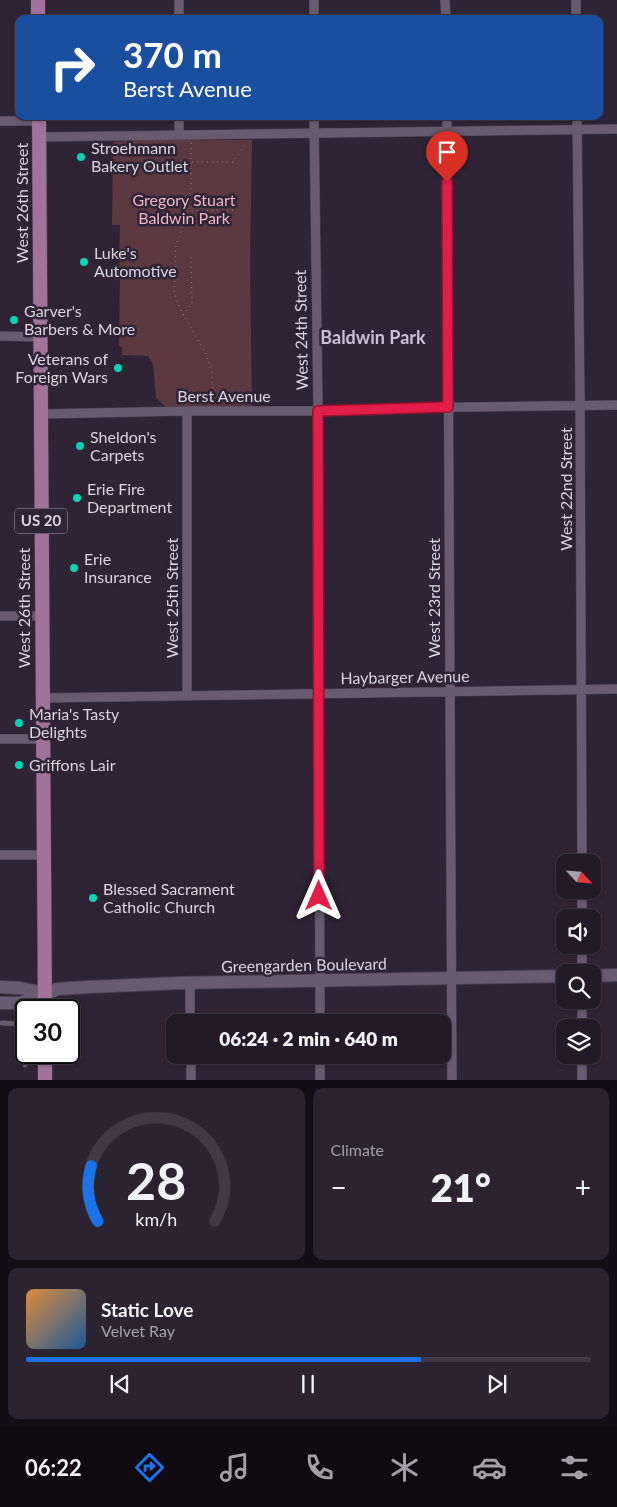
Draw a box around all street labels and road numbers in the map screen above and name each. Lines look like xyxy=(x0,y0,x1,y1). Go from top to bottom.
street label: West 26th Street xyxy=(12,143,31,263)
street label: West 24th Street xyxy=(290,269,311,390)
street label: Berst Avenue xyxy=(177,386,271,405)
street label: West 22nd Street xyxy=(556,427,575,551)
road number: US 20 xyxy=(15,508,67,534)
street label: West 25th Street xyxy=(162,538,181,658)
street label: West 23rd Street xyxy=(424,538,443,658)
street label: West 26th Street xyxy=(14,548,33,668)
street label: Haybarger Avenue xyxy=(340,666,470,687)
street label: Greengarden Boulevard xyxy=(221,954,387,975)

